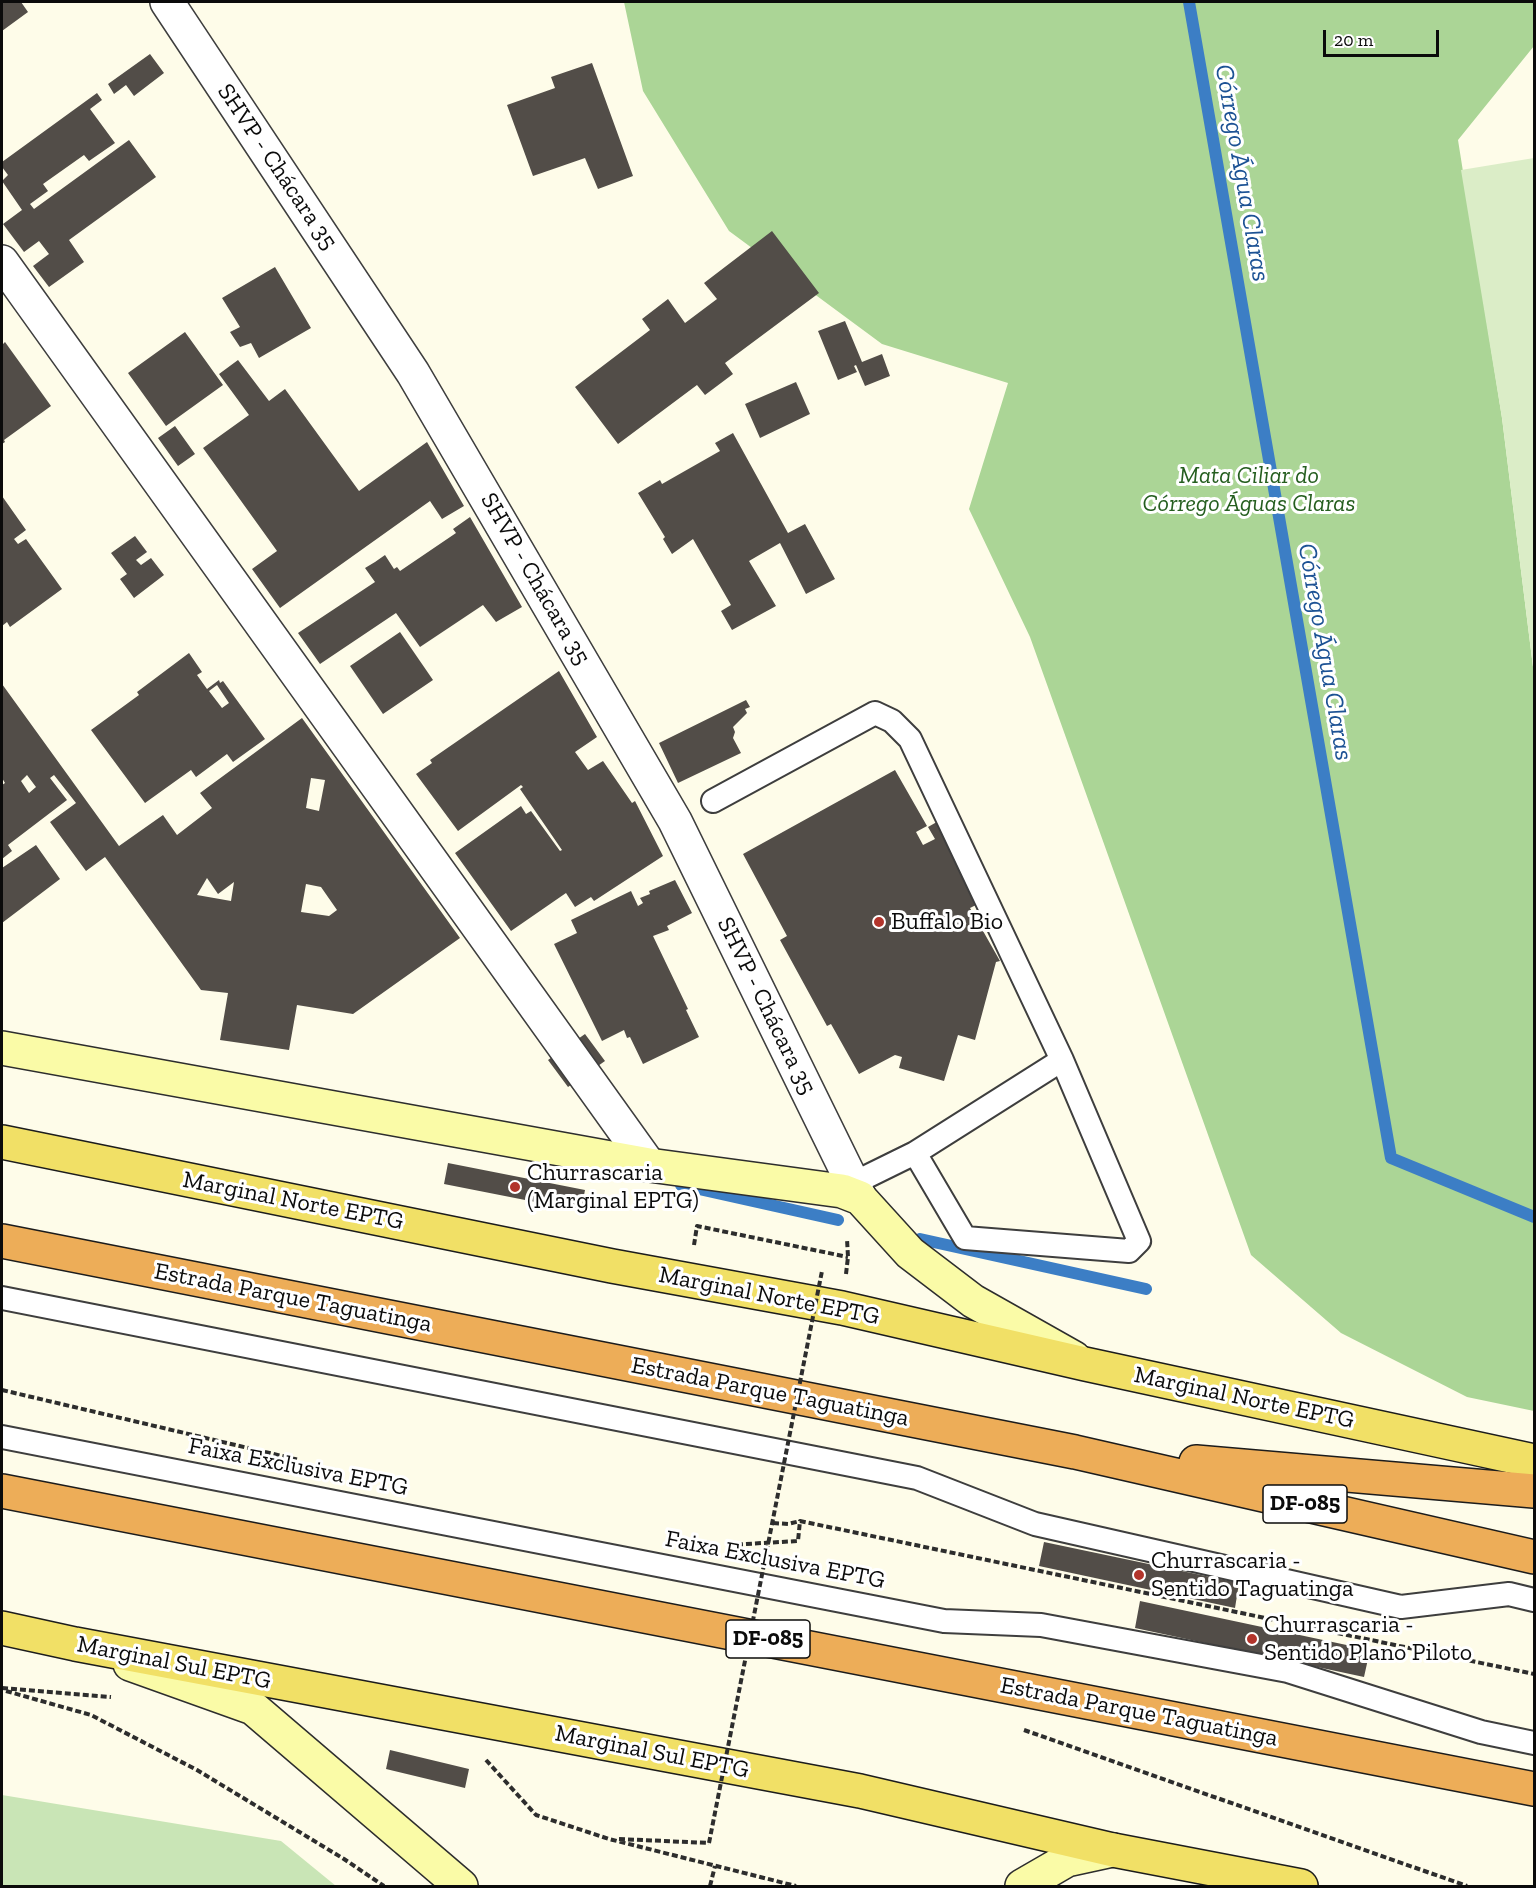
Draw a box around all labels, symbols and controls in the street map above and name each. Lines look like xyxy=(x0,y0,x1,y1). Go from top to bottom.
scale bar xyxy=(1326,18,1442,56)
text: 20 m xyxy=(1334,29,1373,51)
water label: Córrego Água Claras xyxy=(1208,62,1276,284)
street label: SHVP - Chácara 35 xyxy=(211,79,343,255)
park label: Mata Ciliar do Córrego Águas Claras xyxy=(1142,462,1356,518)
street label: SHVP - Chácara 35 xyxy=(474,488,596,670)
water label: Córrego Água Claras xyxy=(1291,541,1359,763)
place label: Buffalo Bio xyxy=(891,908,1003,936)
street label: SHVP - Chácara 35 xyxy=(711,913,821,1099)
marker: Buffalo Bio xyxy=(872,915,886,929)
place label: Churrascaria (Marginal EPTG) xyxy=(527,1159,699,1215)
street label: Marginal Norte EPTG xyxy=(180,1165,406,1237)
marker: Churrascaria (Marginal EPTG) xyxy=(508,1180,522,1194)
street label: Estrada Parque Taguatinga xyxy=(152,1257,434,1339)
street label: Marginal Norte EPTG xyxy=(656,1260,882,1332)
street label: Estrada Parque Taguatinga xyxy=(629,1351,911,1433)
street label: Marginal Norte EPTG xyxy=(1131,1361,1357,1435)
street label: Faixa Exclusiva EPTG xyxy=(186,1432,410,1502)
road number: DF-085 xyxy=(1263,1485,1347,1523)
street label: Faixa Exclusiva EPTG xyxy=(663,1525,887,1595)
place label: Churrascaria - Sentido Taguatinga xyxy=(1151,1547,1353,1603)
marker: Churrascaria - Sentido Taguatinga xyxy=(1132,1568,1146,1582)
place label: Churrascaria - Sentido Plano Piloto xyxy=(1264,1611,1472,1667)
road number: DF-085 xyxy=(726,1620,810,1658)
street label: Marginal Sul EPTG xyxy=(75,1630,273,1696)
marker: Churrascaria - Sentido Plano Piloto xyxy=(1245,1632,1259,1646)
street label: Estrada Parque Taguatinga xyxy=(998,1671,1280,1753)
street label: Marginal Sul EPTG xyxy=(553,1719,751,1785)

